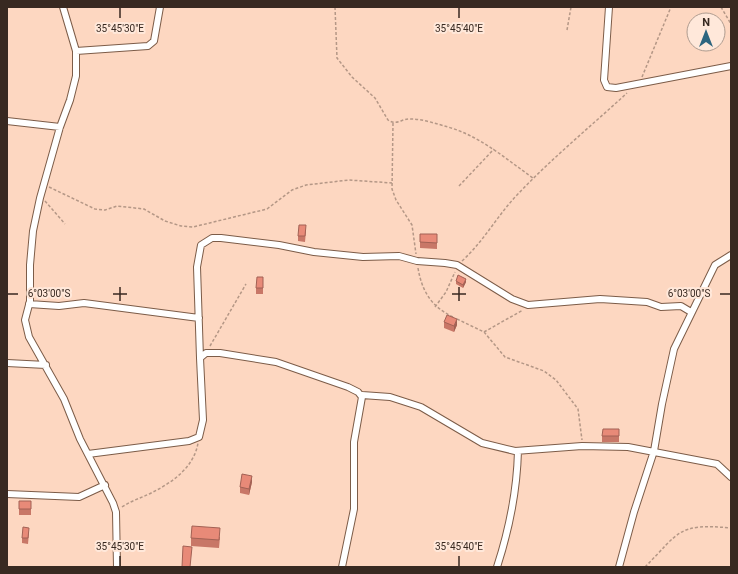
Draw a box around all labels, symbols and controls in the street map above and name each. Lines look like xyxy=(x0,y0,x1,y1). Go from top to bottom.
north arrow xyxy=(686,12,726,52)
text: N xyxy=(702,16,710,29)
text: 35°45'30"E xyxy=(96,23,144,34)
text: 35°45'40"E xyxy=(435,23,483,34)
text: 6°03'00"S xyxy=(28,288,70,299)
text: 6°03'00"S xyxy=(668,288,710,299)
text: 35°45'30"E xyxy=(96,541,144,552)
text: 35°45'40"E xyxy=(435,541,483,552)

